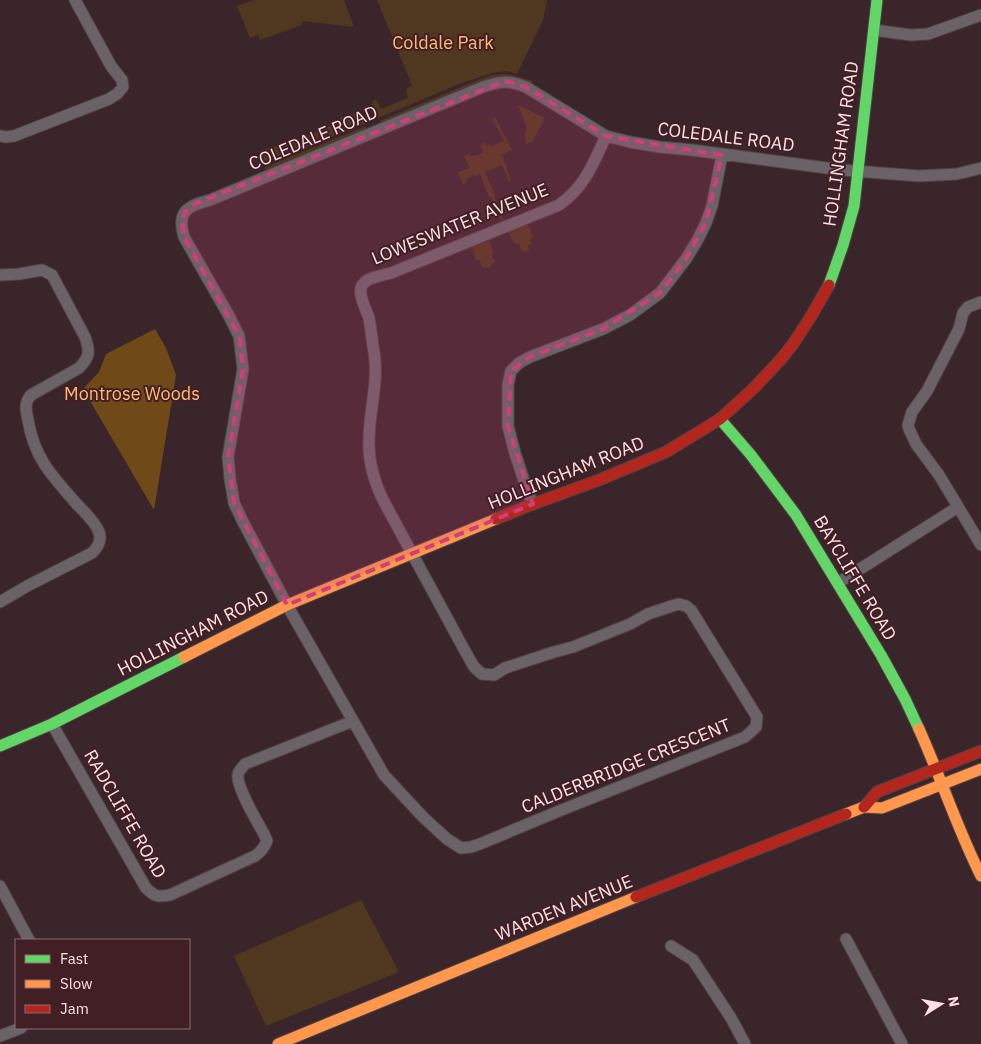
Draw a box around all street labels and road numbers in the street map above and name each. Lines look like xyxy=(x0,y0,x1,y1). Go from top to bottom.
street label: HOLLINGHAM ROAD xyxy=(818,60,863,228)
street label: COLEDALE ROAD xyxy=(245,100,381,175)
street label: COLEDALE ROAD xyxy=(656,117,796,156)
street label: LOWESWATER AVENUE xyxy=(368,178,552,270)
street label: HOLLINGHAM ROAD xyxy=(484,431,647,514)
street label: BAYCLIFFE ROAD xyxy=(809,511,902,645)
street label: HOLLINGHAM ROAD xyxy=(113,585,272,681)
street label: CALDERBRIDGE CRESCENT xyxy=(518,713,734,818)
street label: RADCLIFFE ROAD xyxy=(79,745,172,882)
street label: WARDEN AVENUE xyxy=(492,869,636,946)

